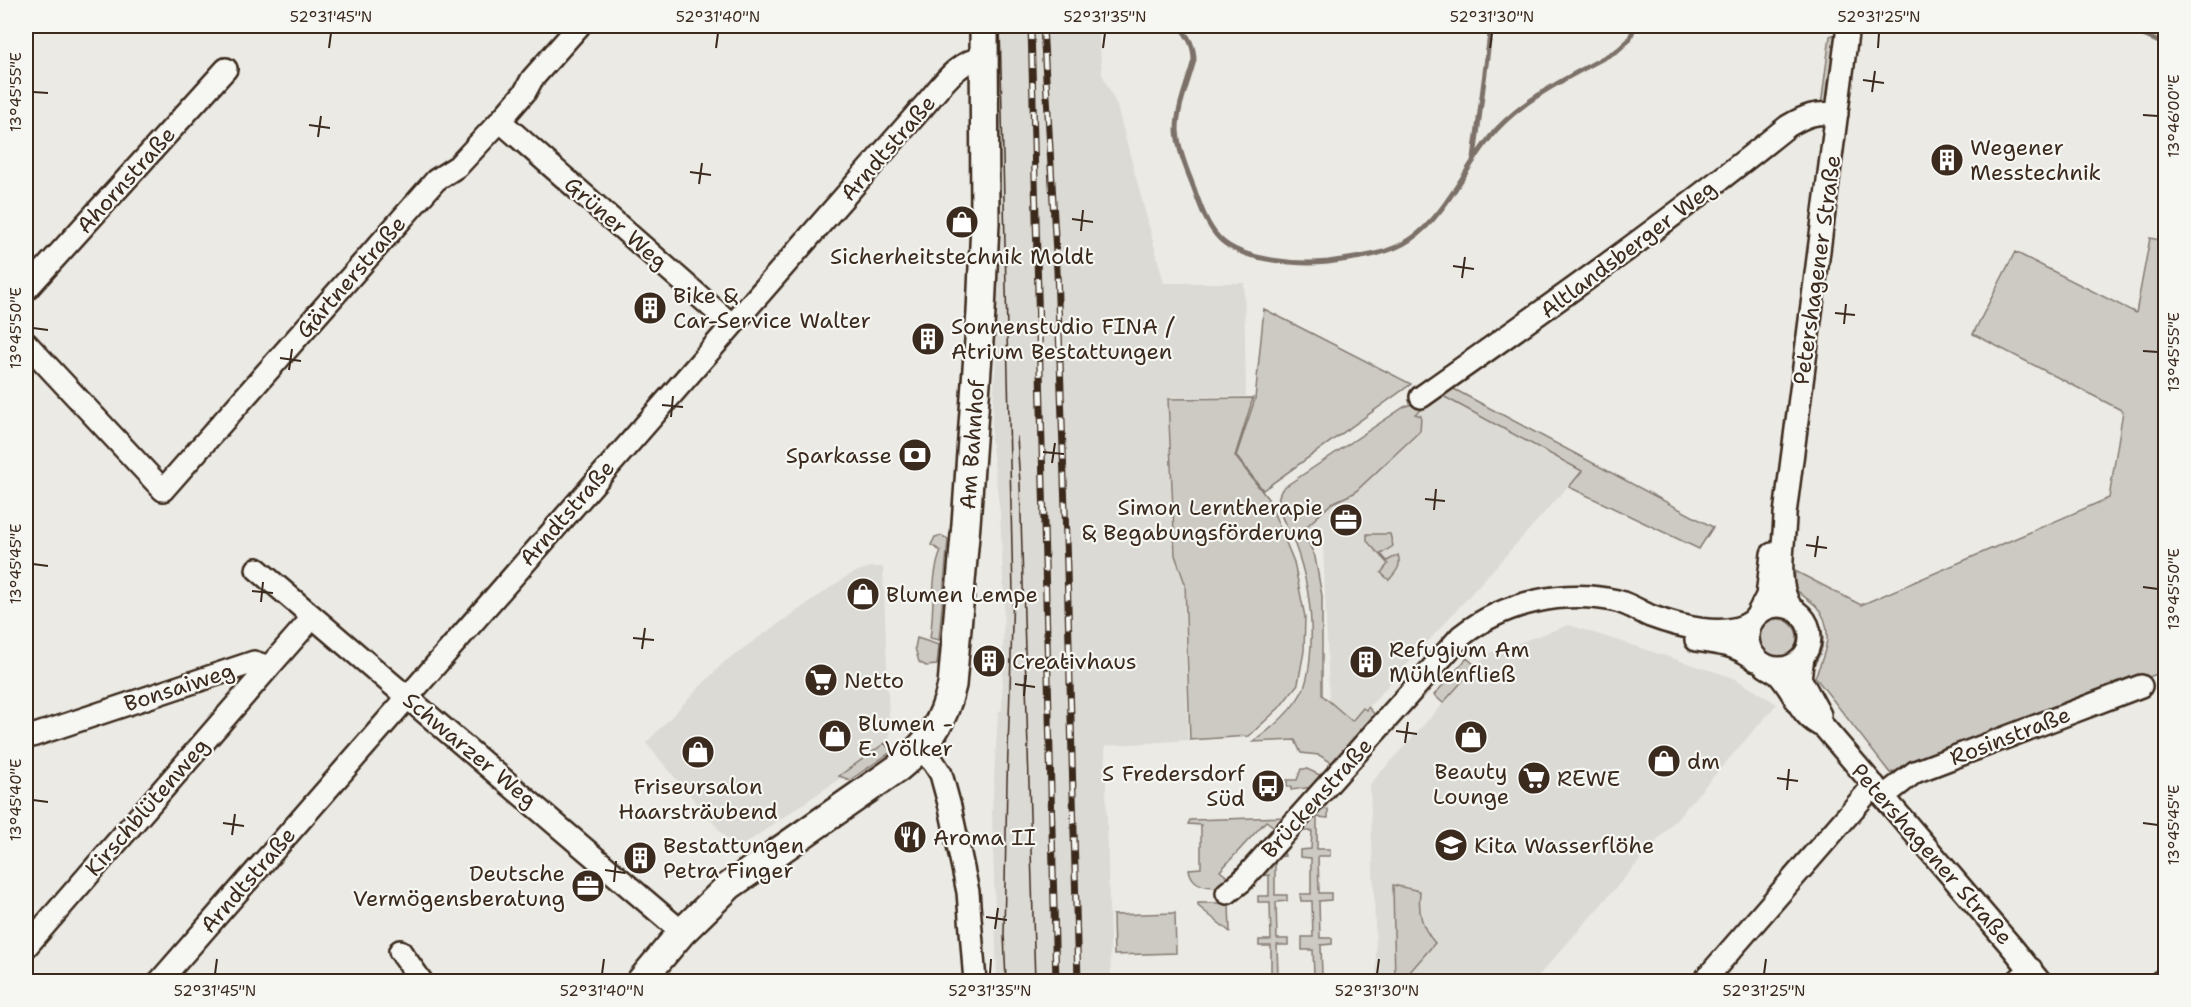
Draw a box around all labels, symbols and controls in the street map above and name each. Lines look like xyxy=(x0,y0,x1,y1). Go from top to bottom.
text: 52°31'45"N xyxy=(290,7,372,27)
text: 52°31'40"N xyxy=(676,7,760,27)
text: 52°31'35"N xyxy=(1064,7,1146,27)
text: 52°31'30"N xyxy=(1450,7,1534,27)
text: 52°31'25"N xyxy=(1838,7,1920,27)
text: 13°45'55"E xyxy=(6,52,26,132)
text: 13°46'00"E xyxy=(2164,74,2184,158)
street label: Arndtstraße xyxy=(834,89,942,207)
street label: Ahornstraße xyxy=(70,120,182,240)
place label: Wegener Messtechnik xyxy=(1970,133,2101,187)
building icon: Wegener Messtechnik xyxy=(1929,142,1965,178)
street label: Petershagener Straße xyxy=(1787,153,1847,387)
street label: Grüner Weg xyxy=(558,170,674,276)
street label: Altlandsberger Weg xyxy=(1534,173,1722,325)
shop icon: Sicherheitstechnik Moldt xyxy=(944,204,980,240)
street label: Gärtnerstraße xyxy=(290,210,412,344)
place label: Sicherheitstechnik Moldt xyxy=(830,242,1094,271)
place label: Bike & Car-Service Walter xyxy=(673,281,871,335)
text: 13°45'50"E xyxy=(6,287,26,369)
building icon: Bike & Car-Service Walter xyxy=(632,290,668,326)
place label: Sonnenstudio FINA / Atrium Bestattungen xyxy=(951,312,1175,366)
text: 13°45'55"E xyxy=(2164,312,2184,392)
building icon: Sonnenstudio FINA / Atrium Bestattungen xyxy=(910,321,946,357)
street label: Am Bahnhof xyxy=(953,377,991,510)
bank icon: Sparkasse xyxy=(897,437,933,473)
place label: Sparkasse xyxy=(786,441,892,470)
street label: Arndtstraße xyxy=(513,454,621,572)
place label: Simon Lerntherapie & Begabungsförderung xyxy=(1082,493,1323,547)
office icon: Simon Lerntherapie & Begabungsförderung xyxy=(1328,502,1364,538)
text: 13°45'45"E xyxy=(6,524,26,604)
text: 13°45'50"E xyxy=(2164,548,2184,630)
shop icon: Blumen Lempe xyxy=(845,576,881,612)
place label: Blumen Lempe xyxy=(886,580,1038,609)
place label: Refugium Am Mühlenfließ xyxy=(1389,635,1529,689)
building icon: Creativhaus xyxy=(971,643,1007,679)
building icon: Refugium Am Mühlenfließ xyxy=(1348,644,1384,680)
place label: Creativhaus xyxy=(1012,647,1137,676)
street label: Bonsaiweg xyxy=(120,656,238,718)
supermarket icon: Netto xyxy=(803,662,839,698)
place label: Netto xyxy=(844,666,904,695)
street label: Schwarzer Weg xyxy=(397,686,543,814)
street label: Rosinstraße xyxy=(1946,700,2074,772)
place label: Blumen - E. Völker xyxy=(858,709,953,763)
shop icon: Blumen - E. Völker xyxy=(817,718,853,754)
shop icon: Beauty Lounge xyxy=(1453,719,1489,755)
street label: Kirschblütenweg xyxy=(79,732,215,882)
street label: Brückenstraße xyxy=(1255,732,1379,864)
shop icon: Friseursalon Haarsträubend xyxy=(680,734,716,770)
shop icon: dm xyxy=(1646,743,1682,779)
place label: dm xyxy=(1687,747,1720,776)
place label: Beauty Lounge xyxy=(1433,757,1509,811)
street label: Petershagener Straße xyxy=(1845,757,2019,951)
text: 13°45'40"E xyxy=(6,759,26,841)
place label: S Fredersdorf Süd xyxy=(1102,759,1246,813)
supermarket icon: REWE xyxy=(1516,760,1552,796)
place label: REWE xyxy=(1557,764,1620,793)
bus stop icon: S Fredersdorf Süd xyxy=(1250,768,1286,804)
place label: Friseursalon Haarsträubend xyxy=(618,772,778,826)
text: 13°45'45"E xyxy=(2164,785,2184,865)
restaurant icon: Aroma II xyxy=(892,819,928,855)
street label: Arndtstraße xyxy=(194,821,302,939)
place label: Aroma II xyxy=(933,823,1036,852)
school or university icon: Kita Wasserflöhe xyxy=(1433,827,1469,863)
place label: Bestattungen Petra Finger xyxy=(663,831,804,885)
place label: Kita Wasserflöhe xyxy=(1474,831,1654,860)
building icon: Bestattungen Petra Finger xyxy=(622,840,658,876)
place label: Deutsche Vermögensberatung xyxy=(353,859,565,913)
office icon: Deutsche Vermögensberatung xyxy=(570,868,606,904)
text: 52°31'45"N xyxy=(174,981,256,1001)
text: 52°31'40"N xyxy=(560,981,644,1001)
text: 52°31'35"N xyxy=(949,981,1031,1001)
text: 52°31'30"N xyxy=(1335,981,1419,1001)
text: 52°31'25"N xyxy=(1723,981,1805,1001)

